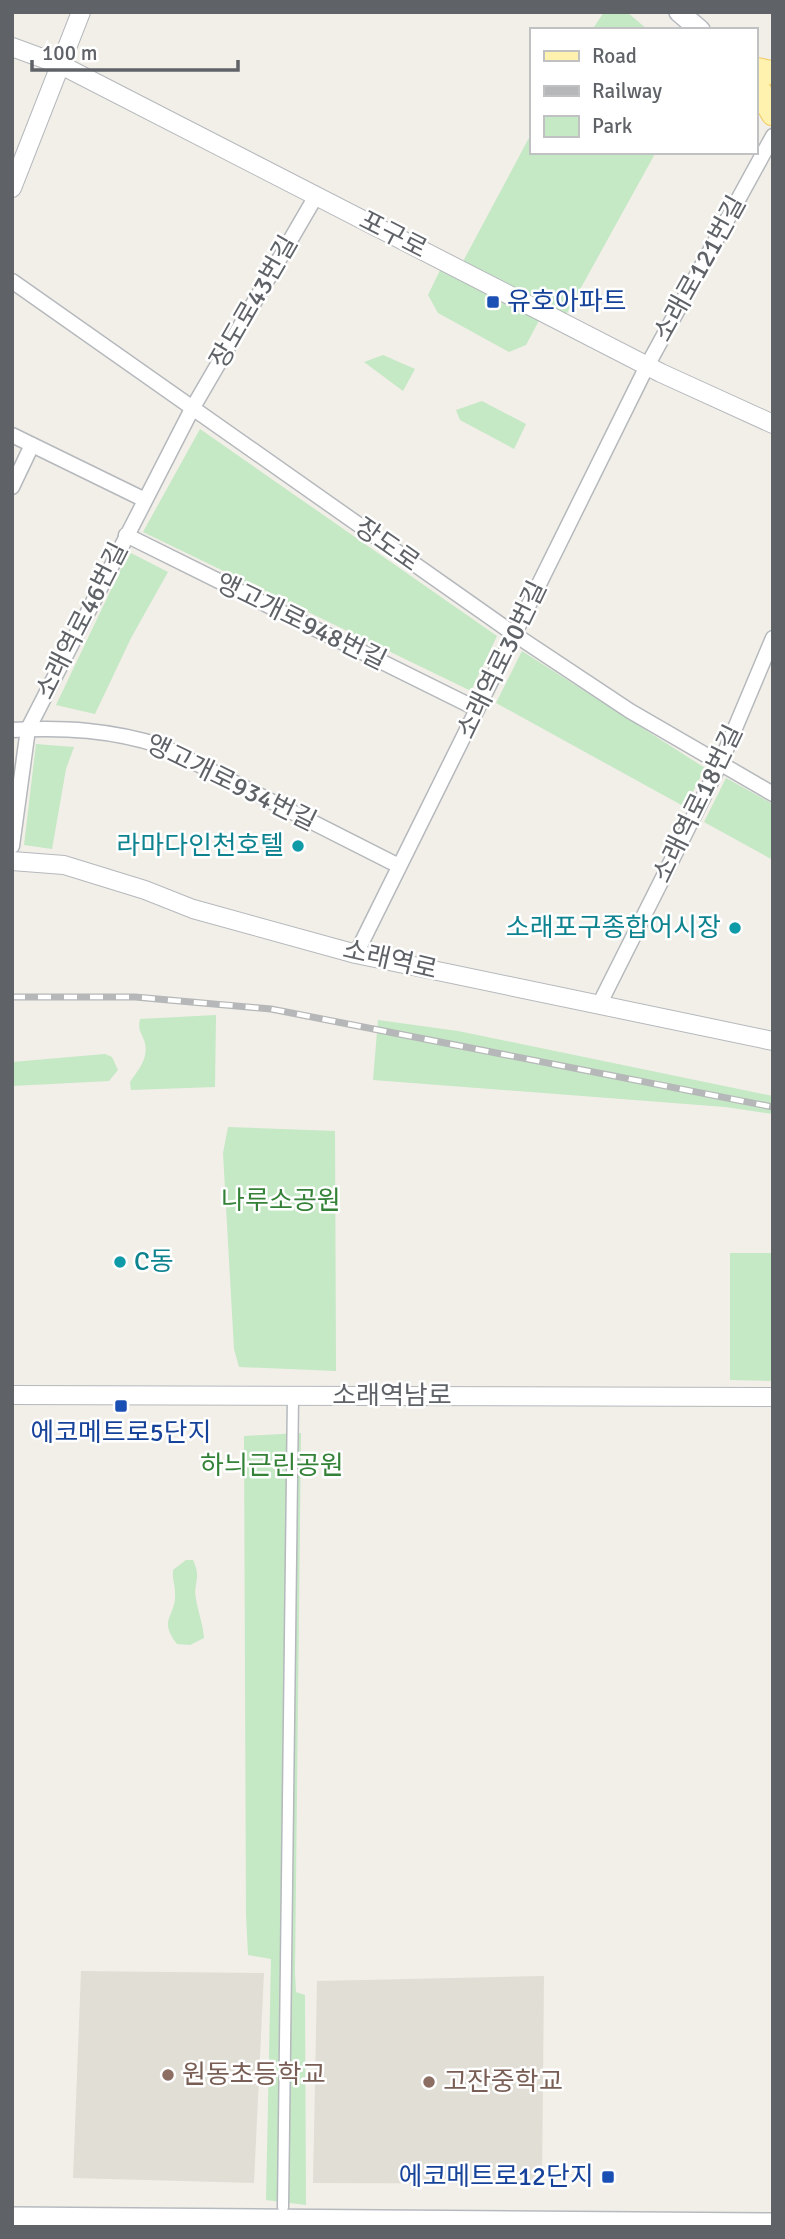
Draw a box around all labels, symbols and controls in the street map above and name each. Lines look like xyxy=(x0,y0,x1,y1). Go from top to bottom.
scale bar xyxy=(32,28,238,72)
legend xyxy=(530,28,757,154)
text: 100 m xyxy=(42,40,97,66)
text: Road xyxy=(592,43,637,69)
text: Railway xyxy=(592,78,662,104)
text: Park xyxy=(592,113,633,139)
street label: 소래로121번길 xyxy=(647,191,753,347)
street label: 포구로 xyxy=(354,204,432,266)
street label: 장도로43번길 xyxy=(203,230,305,374)
place label: 유호아파트 xyxy=(507,286,627,318)
marker: 유호아파트 xyxy=(485,294,501,310)
street label: 장도로 xyxy=(348,511,426,579)
street label: 소래역로46번길 xyxy=(29,537,135,705)
street label: 앵고개로948번길 xyxy=(211,567,391,677)
street label: 소래역로30번길 xyxy=(450,576,554,744)
street label: 소래역로18번길 xyxy=(646,720,750,888)
street label: 앵고개로934번길 xyxy=(141,728,321,838)
place label: 라마다인천호텔 xyxy=(117,830,284,862)
marker: 라마다인천호텔 xyxy=(290,838,306,854)
place label: 소래포구종합어시장 xyxy=(506,912,721,944)
marker: 소래포구종합어시장 xyxy=(727,920,743,936)
street label: 소래역로 xyxy=(340,934,440,986)
park label: 나루소공원 xyxy=(221,1185,341,1217)
place label: C동 xyxy=(134,1246,174,1278)
marker: C동 xyxy=(112,1254,128,1270)
street label: 소래역남로 xyxy=(332,1380,452,1412)
marker: 에코메트로5단지 xyxy=(113,1398,129,1414)
place label: 에코메트로5단지 xyxy=(30,1417,212,1449)
park label: 하늬근린공원 xyxy=(200,1450,344,1482)
place label: 원동초등학교 xyxy=(182,2059,326,2091)
place label: 고잔중학교 xyxy=(443,2066,563,2098)
marker: 원동초등학교 xyxy=(160,2067,176,2083)
marker: 고잔중학교 xyxy=(421,2074,437,2090)
place label: 에코메트로12단지 xyxy=(398,2161,594,2193)
marker: 에코메트로12단지 xyxy=(600,2169,616,2185)

